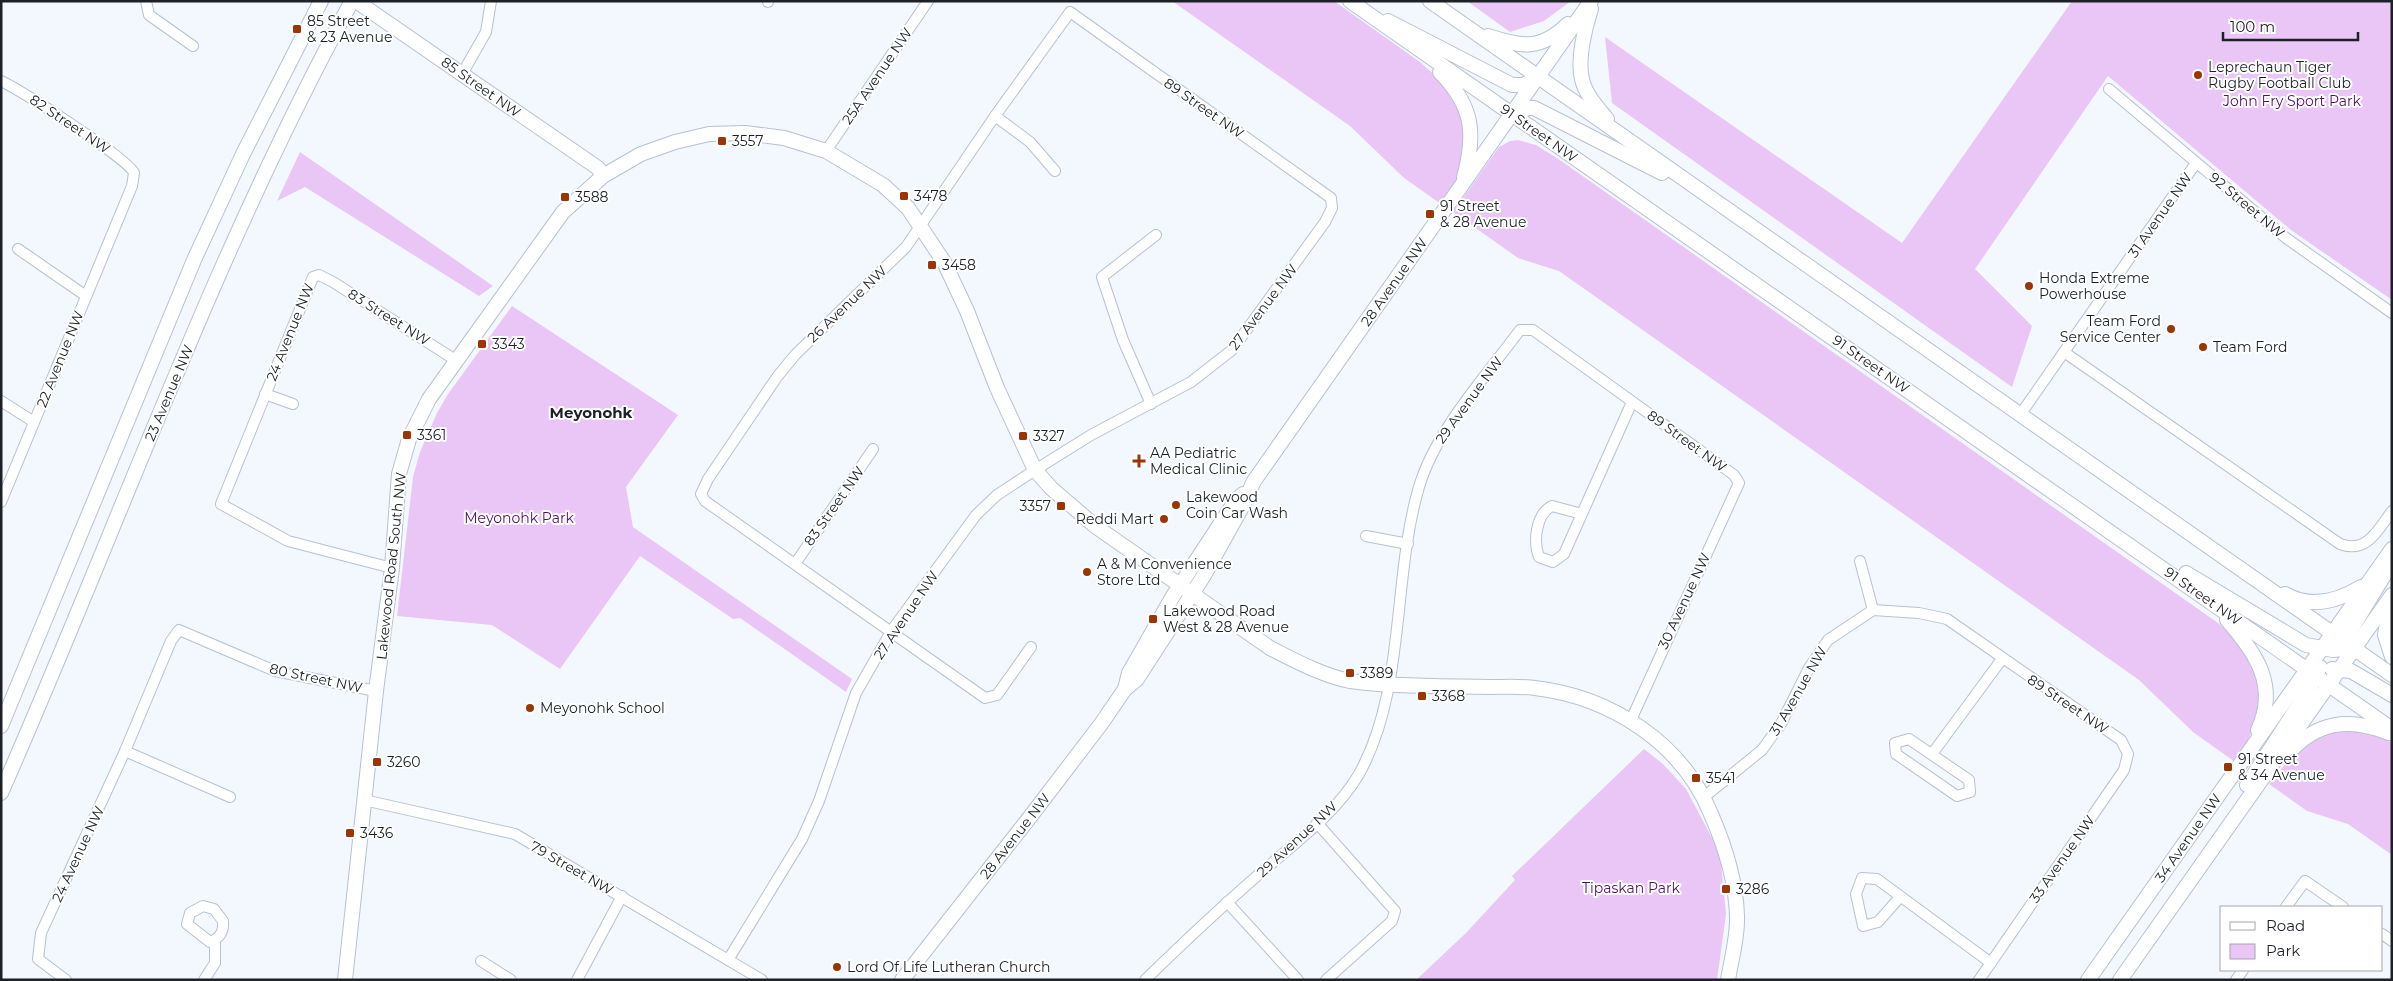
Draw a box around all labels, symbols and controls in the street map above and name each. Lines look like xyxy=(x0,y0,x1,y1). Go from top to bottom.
scale bar xyxy=(2223,10,2358,42)
place label: 85 Street & 23 Avenue xyxy=(307,12,392,46)
text: 100 m xyxy=(2230,17,2275,36)
marker: 85 Street & 23 Avenue xyxy=(291,23,303,35)
street label: 25A Avenue NW xyxy=(838,24,916,128)
street label: 85 Street NW xyxy=(438,53,525,121)
place label: Leprechaun Tiger Rugby Football Club xyxy=(2208,58,2351,92)
marker: Leprechaun Tiger Rugby Football Club xyxy=(2192,69,2204,81)
street label: 89 Street NW xyxy=(1160,74,1248,143)
street label: 82 Street NW xyxy=(26,90,114,158)
park label: John Fry Sport Park xyxy=(2222,92,2362,110)
street label: 91 Street NW xyxy=(1497,100,1581,166)
place label: 3557 xyxy=(732,132,764,150)
marker: 3557 xyxy=(716,135,728,147)
street label: 92 Street NW xyxy=(2206,168,2289,242)
street label: 31 Avenue NW xyxy=(2124,169,2196,261)
place label: 3478 xyxy=(914,187,947,205)
place label: 3588 xyxy=(575,188,609,206)
marker: 3478 xyxy=(898,190,910,202)
marker: 3588 xyxy=(559,191,571,203)
place label: 91 Street & 28 Avenue xyxy=(1440,197,1526,231)
marker: 91 Street & 28 Avenue xyxy=(1424,208,1436,220)
street label: 28 Avenue NW xyxy=(1357,234,1431,330)
place label: 3458 xyxy=(942,256,976,274)
marker: 3458 xyxy=(926,259,938,271)
street label: 27 Avenue NW xyxy=(1225,260,1301,354)
street label: 26 Avenue NW xyxy=(804,261,891,346)
place label: Honda Extreme Powerhouse xyxy=(2039,269,2150,303)
street label: 24 Avenue NW xyxy=(262,280,318,383)
marker: Honda Extreme Powerhouse xyxy=(2023,280,2035,292)
street label: 83 Street NW xyxy=(345,285,434,350)
street label: 22 Avenue NW xyxy=(32,308,88,410)
place label: Team Ford Service Center xyxy=(2060,312,2161,346)
marker: Team Ford Service Center xyxy=(2165,323,2177,335)
street label: 91 Street NW xyxy=(1829,331,1913,397)
place label: 3343 xyxy=(492,335,525,353)
marker: 3343 xyxy=(476,338,488,350)
place label: Team Ford xyxy=(2213,338,2288,356)
marker: Team Ford xyxy=(2197,341,2209,353)
street label: 23 Avenue NW xyxy=(141,342,198,444)
street label: 29 Avenue NW xyxy=(1431,353,1507,447)
district label: Meyonohk xyxy=(550,403,633,422)
street label: 89 Street NW xyxy=(1644,406,1731,476)
place label: 3361 xyxy=(417,426,446,444)
place label: 3327 xyxy=(1033,427,1065,445)
marker: 3361 xyxy=(401,429,413,441)
marker: 3327 xyxy=(1017,430,1029,442)
place label: AA Pediatric Medical Clinic xyxy=(1150,444,1247,478)
marker: AA Pediatric Medical Clinic xyxy=(1132,454,1146,468)
street label: 83 Street NW xyxy=(800,462,868,549)
street label: Lakewood Road South NW xyxy=(372,471,410,661)
place label: Lakewood Coin Car Wash xyxy=(1186,488,1288,522)
place label: 3357 xyxy=(1019,497,1051,515)
marker: Lakewood Coin Car Wash xyxy=(1170,499,1182,511)
marker: 3357 xyxy=(1055,500,1067,512)
park label: Meyonohk Park xyxy=(464,509,574,527)
place label: Reddi Mart xyxy=(1076,510,1154,528)
marker: Reddi Mart xyxy=(1158,513,1170,525)
street label: 30 Avenue NW xyxy=(1654,550,1714,652)
place label: A & M Convenience Store Ltd xyxy=(1097,555,1232,589)
street label: 91 Street NW xyxy=(2161,563,2245,629)
marker: A & M Convenience Store Ltd xyxy=(1081,566,1093,578)
street label: 27 Avenue NW xyxy=(870,567,943,663)
place label: Lakewood Road West & 28 Avenue xyxy=(1163,602,1289,636)
marker: Lakewood Road West & 28 Avenue xyxy=(1147,613,1159,625)
street label: 31 Avenue NW xyxy=(1765,643,1831,739)
street label: 80 Street NW xyxy=(268,659,365,697)
place label: 3389 xyxy=(1360,664,1393,682)
marker: 3389 xyxy=(1344,667,1356,679)
street label: 89 Street NW xyxy=(2024,670,2112,738)
place label: 3368 xyxy=(1432,687,1465,705)
marker: 3368 xyxy=(1416,690,1428,702)
place label: Meyonohk School xyxy=(540,699,665,717)
marker: Meyonohk School xyxy=(524,702,536,714)
place label: 91 Street & 34 Avenue xyxy=(2238,750,2325,784)
place label: 3260 xyxy=(387,753,421,771)
marker: 3260 xyxy=(371,756,383,768)
marker: 91 Street & 34 Avenue xyxy=(2222,761,2234,773)
place label: 3541 xyxy=(1706,769,1736,787)
marker: 3541 xyxy=(1690,772,1702,784)
street label: 28 Avenue NW xyxy=(976,789,1054,882)
street label: 34 Avenue NW xyxy=(2151,790,2225,886)
street label: 29 Avenue NW xyxy=(1253,797,1341,881)
street label: 24 Avenue NW xyxy=(48,803,108,905)
street label: 33 Avenue NW xyxy=(2025,811,2099,906)
place label: 3436 xyxy=(360,824,394,842)
marker: 3436 xyxy=(344,827,356,839)
street label: 79 Street NW xyxy=(527,837,617,899)
park label: Tipaskan Park xyxy=(1582,879,1681,897)
place label: 3286 xyxy=(1736,880,1770,898)
marker: 3286 xyxy=(1720,883,1732,895)
legend xyxy=(2220,906,2383,971)
text: Road xyxy=(2266,916,2305,935)
text: Park xyxy=(2266,941,2300,960)
place label: Lord Of Life Lutheran Church xyxy=(847,958,1051,976)
marker: Lord Of Life Lutheran Church xyxy=(831,961,843,973)

